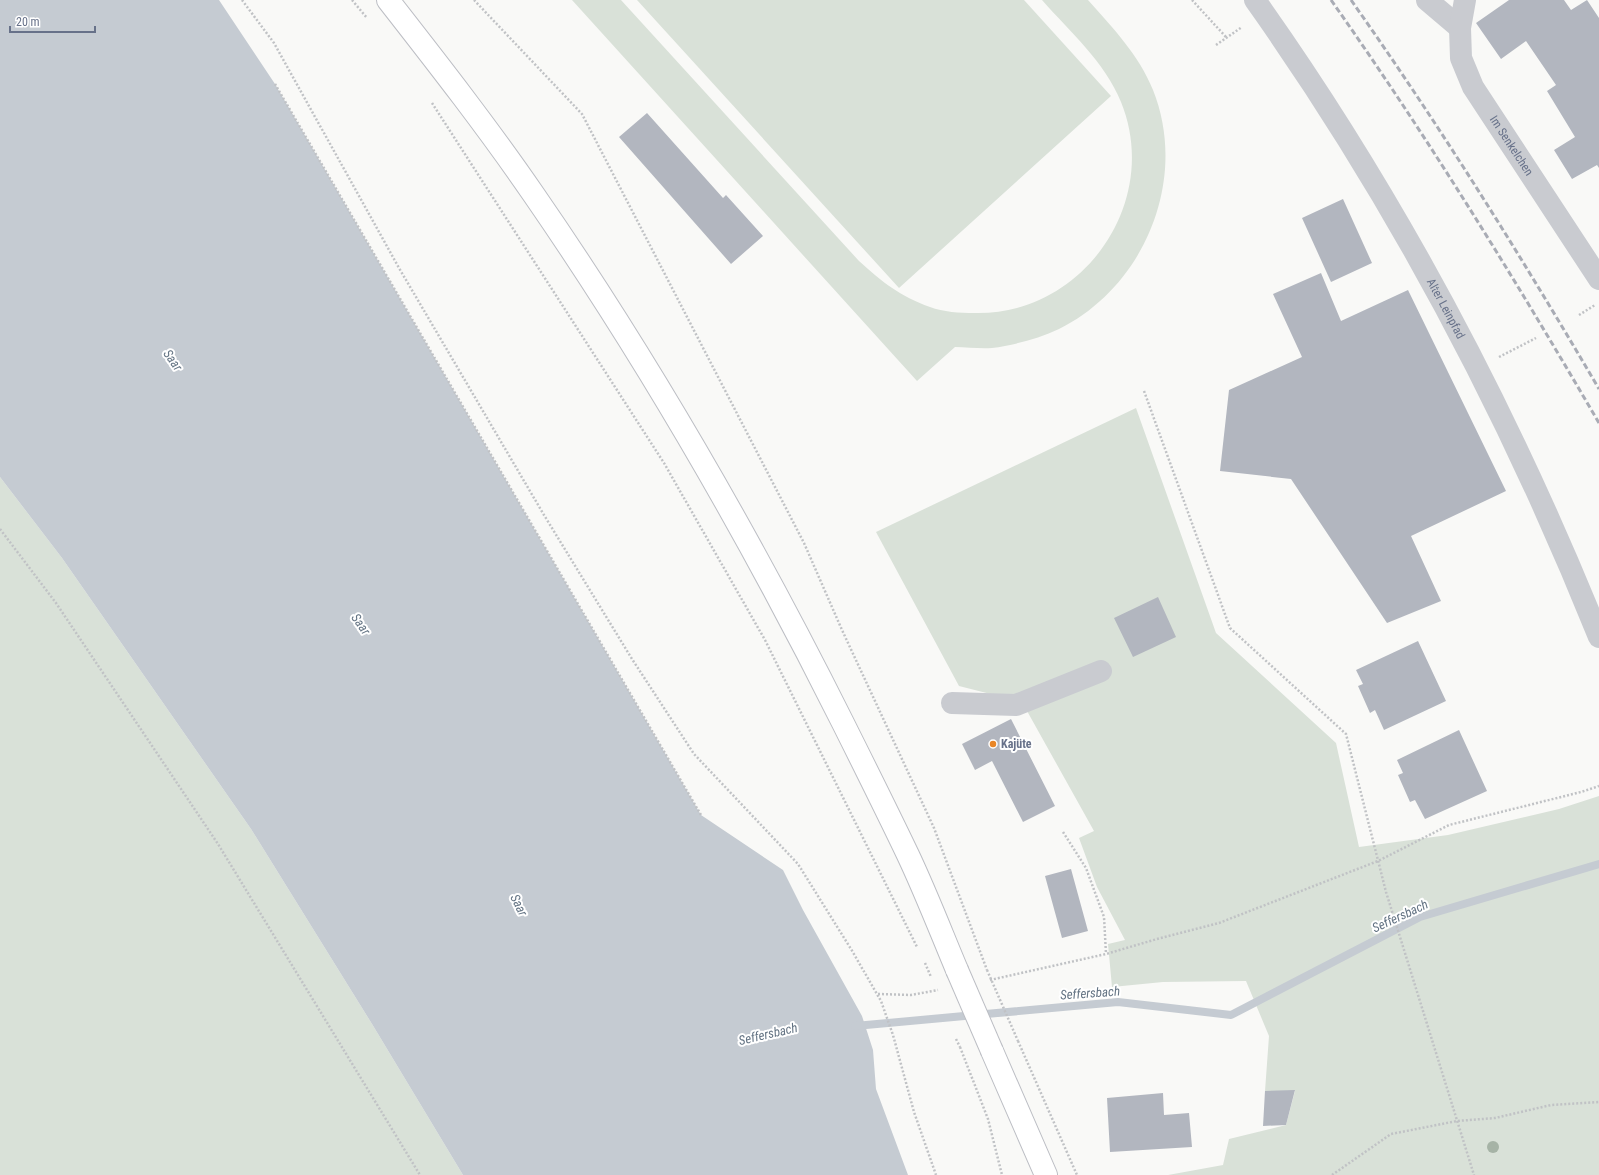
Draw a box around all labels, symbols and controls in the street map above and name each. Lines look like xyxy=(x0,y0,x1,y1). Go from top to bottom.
scale bar xyxy=(10,8,95,34)
text: 20 m xyxy=(16,15,40,29)
street label: Im Senkelchen xyxy=(1487,113,1536,178)
street label: Alter Leinpfad xyxy=(1424,276,1468,341)
water label: Saar xyxy=(160,346,186,374)
water label: Saar xyxy=(348,610,374,638)
place label: Kajüte xyxy=(1001,737,1032,751)
marker: Kajüte xyxy=(988,739,998,749)
water label: Saar xyxy=(507,892,531,919)
water label: Seffersbach xyxy=(1370,897,1430,935)
water label: Seffersbach xyxy=(1060,983,1120,1003)
water label: Seffersbach xyxy=(737,1020,799,1048)

